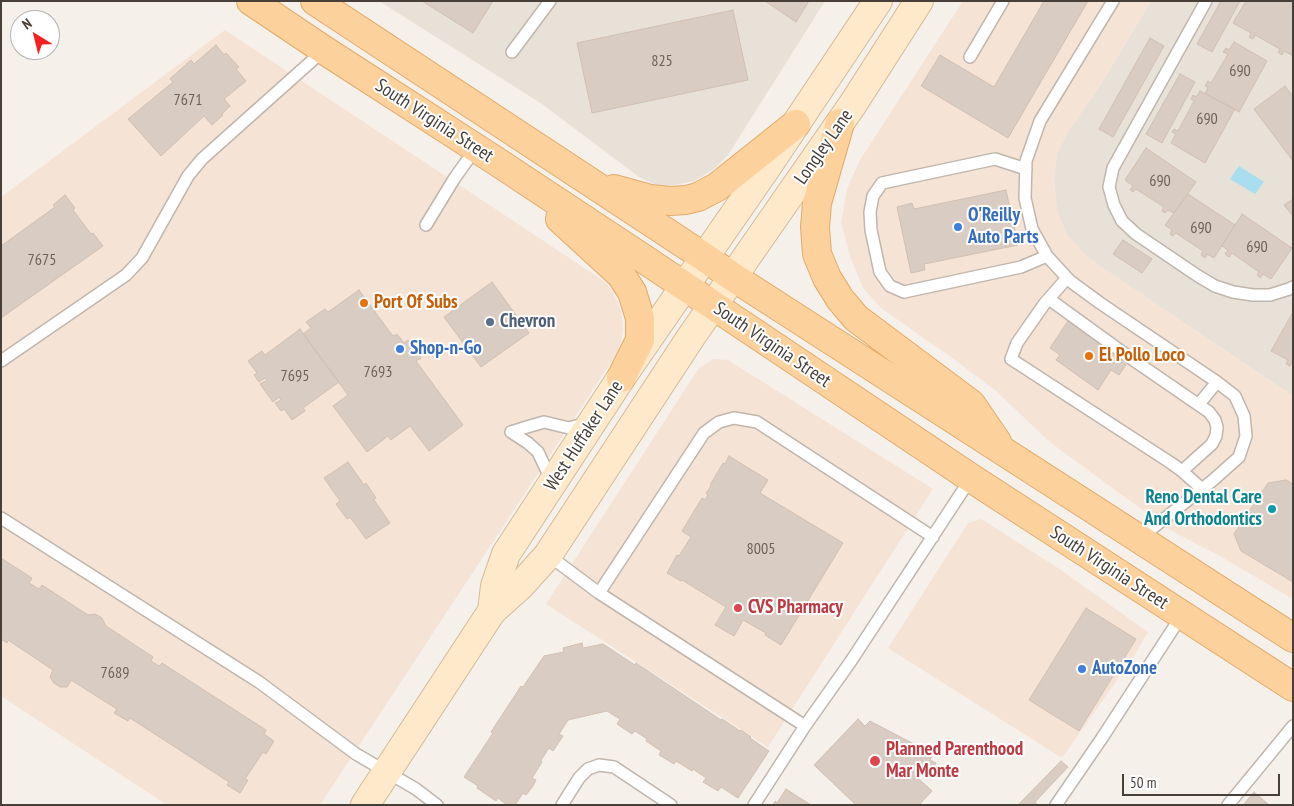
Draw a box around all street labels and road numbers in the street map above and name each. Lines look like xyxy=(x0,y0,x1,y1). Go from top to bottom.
street label: South Virginia Street xyxy=(371,74,497,168)
street label: Longley Lane xyxy=(790,105,858,189)
street label: South Virginia Street xyxy=(709,298,835,392)
street label: West Huffaker Lane xyxy=(540,377,628,495)
street label: South Virginia Street xyxy=(1046,521,1172,615)

